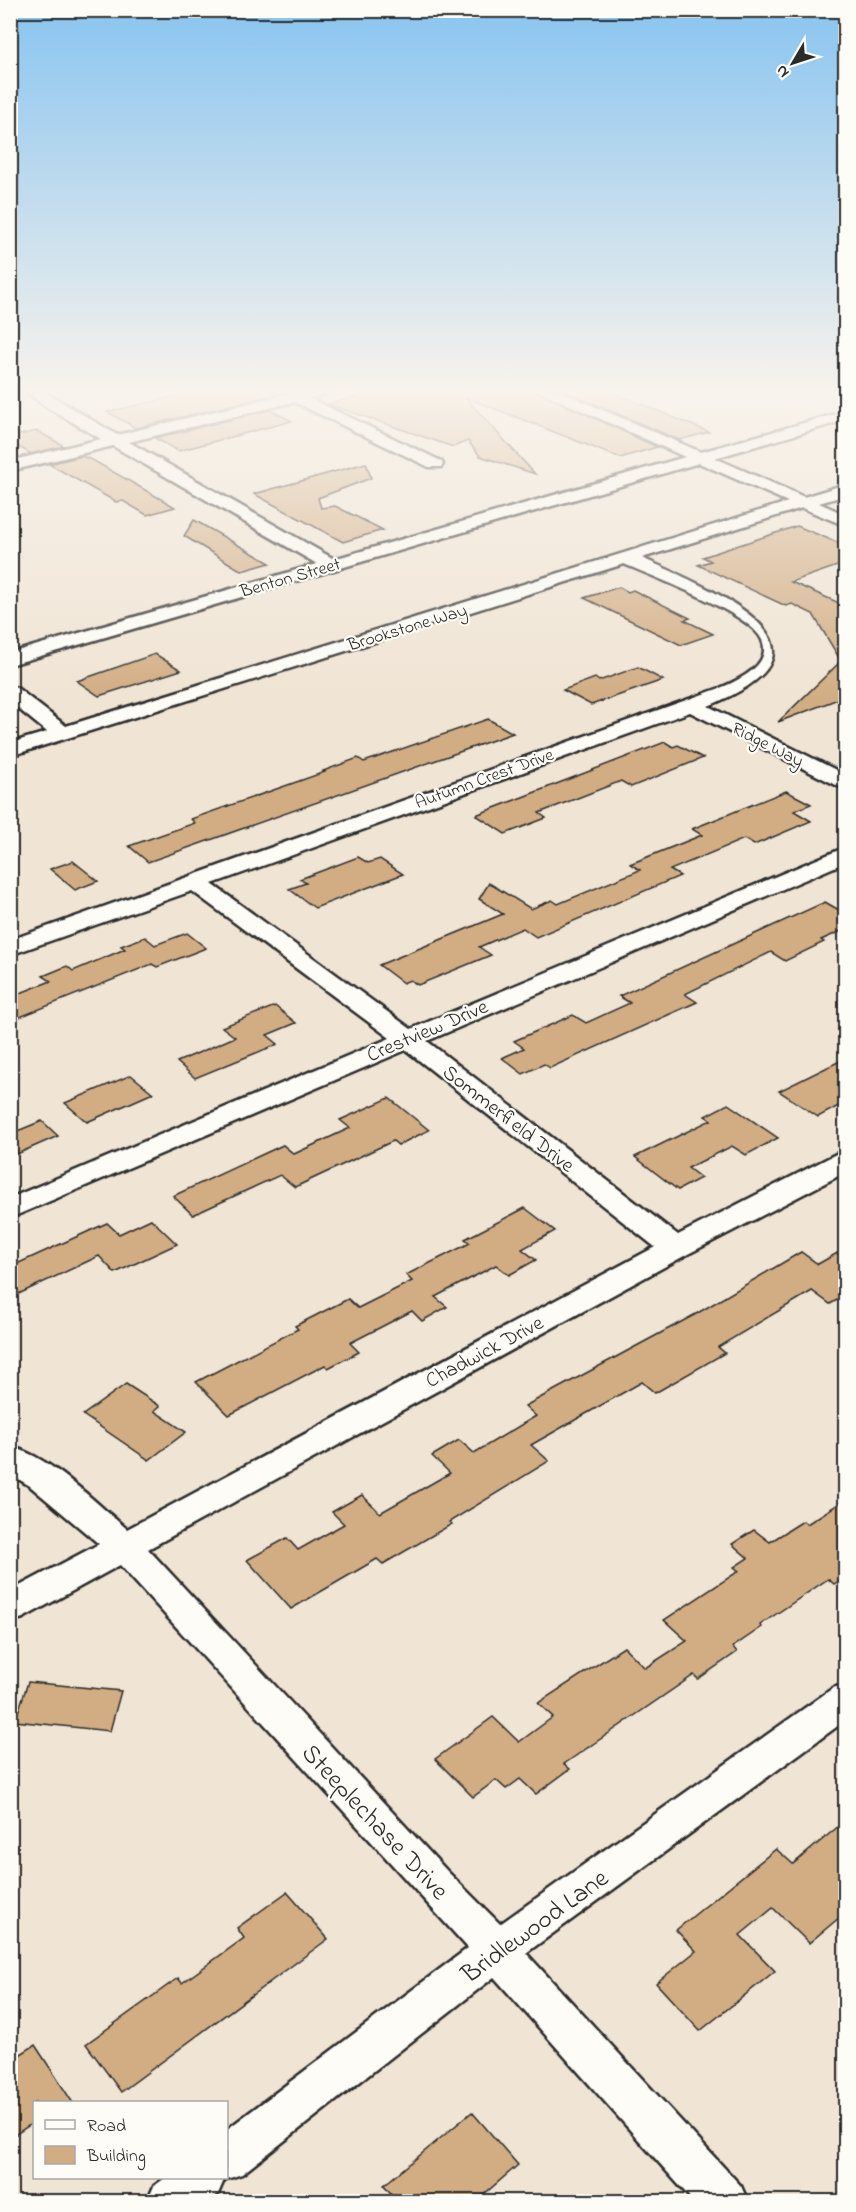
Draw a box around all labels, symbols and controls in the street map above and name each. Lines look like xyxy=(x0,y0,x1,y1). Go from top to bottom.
north arrow xyxy=(763,33,823,93)
text: N xyxy=(770,59,796,83)
street label: Benton Street xyxy=(236,552,344,606)
street label: Brookstone Way xyxy=(344,598,470,660)
street label: Ridge Way xyxy=(726,717,808,776)
street label: Autumn Crest Drive xyxy=(412,742,559,817)
street label: Crestview Drive xyxy=(362,993,494,1071)
street label: Sommerfield Drive xyxy=(435,1058,581,1181)
street label: Chadwick Drive xyxy=(421,1309,550,1396)
street label: Steeplechase Drive xyxy=(291,1736,457,1910)
street label: Bridlewood Lane xyxy=(453,1861,618,1995)
legend xyxy=(33,2101,228,2179)
text: Road xyxy=(87,2114,126,2140)
text: Building xyxy=(86,2144,146,2171)

